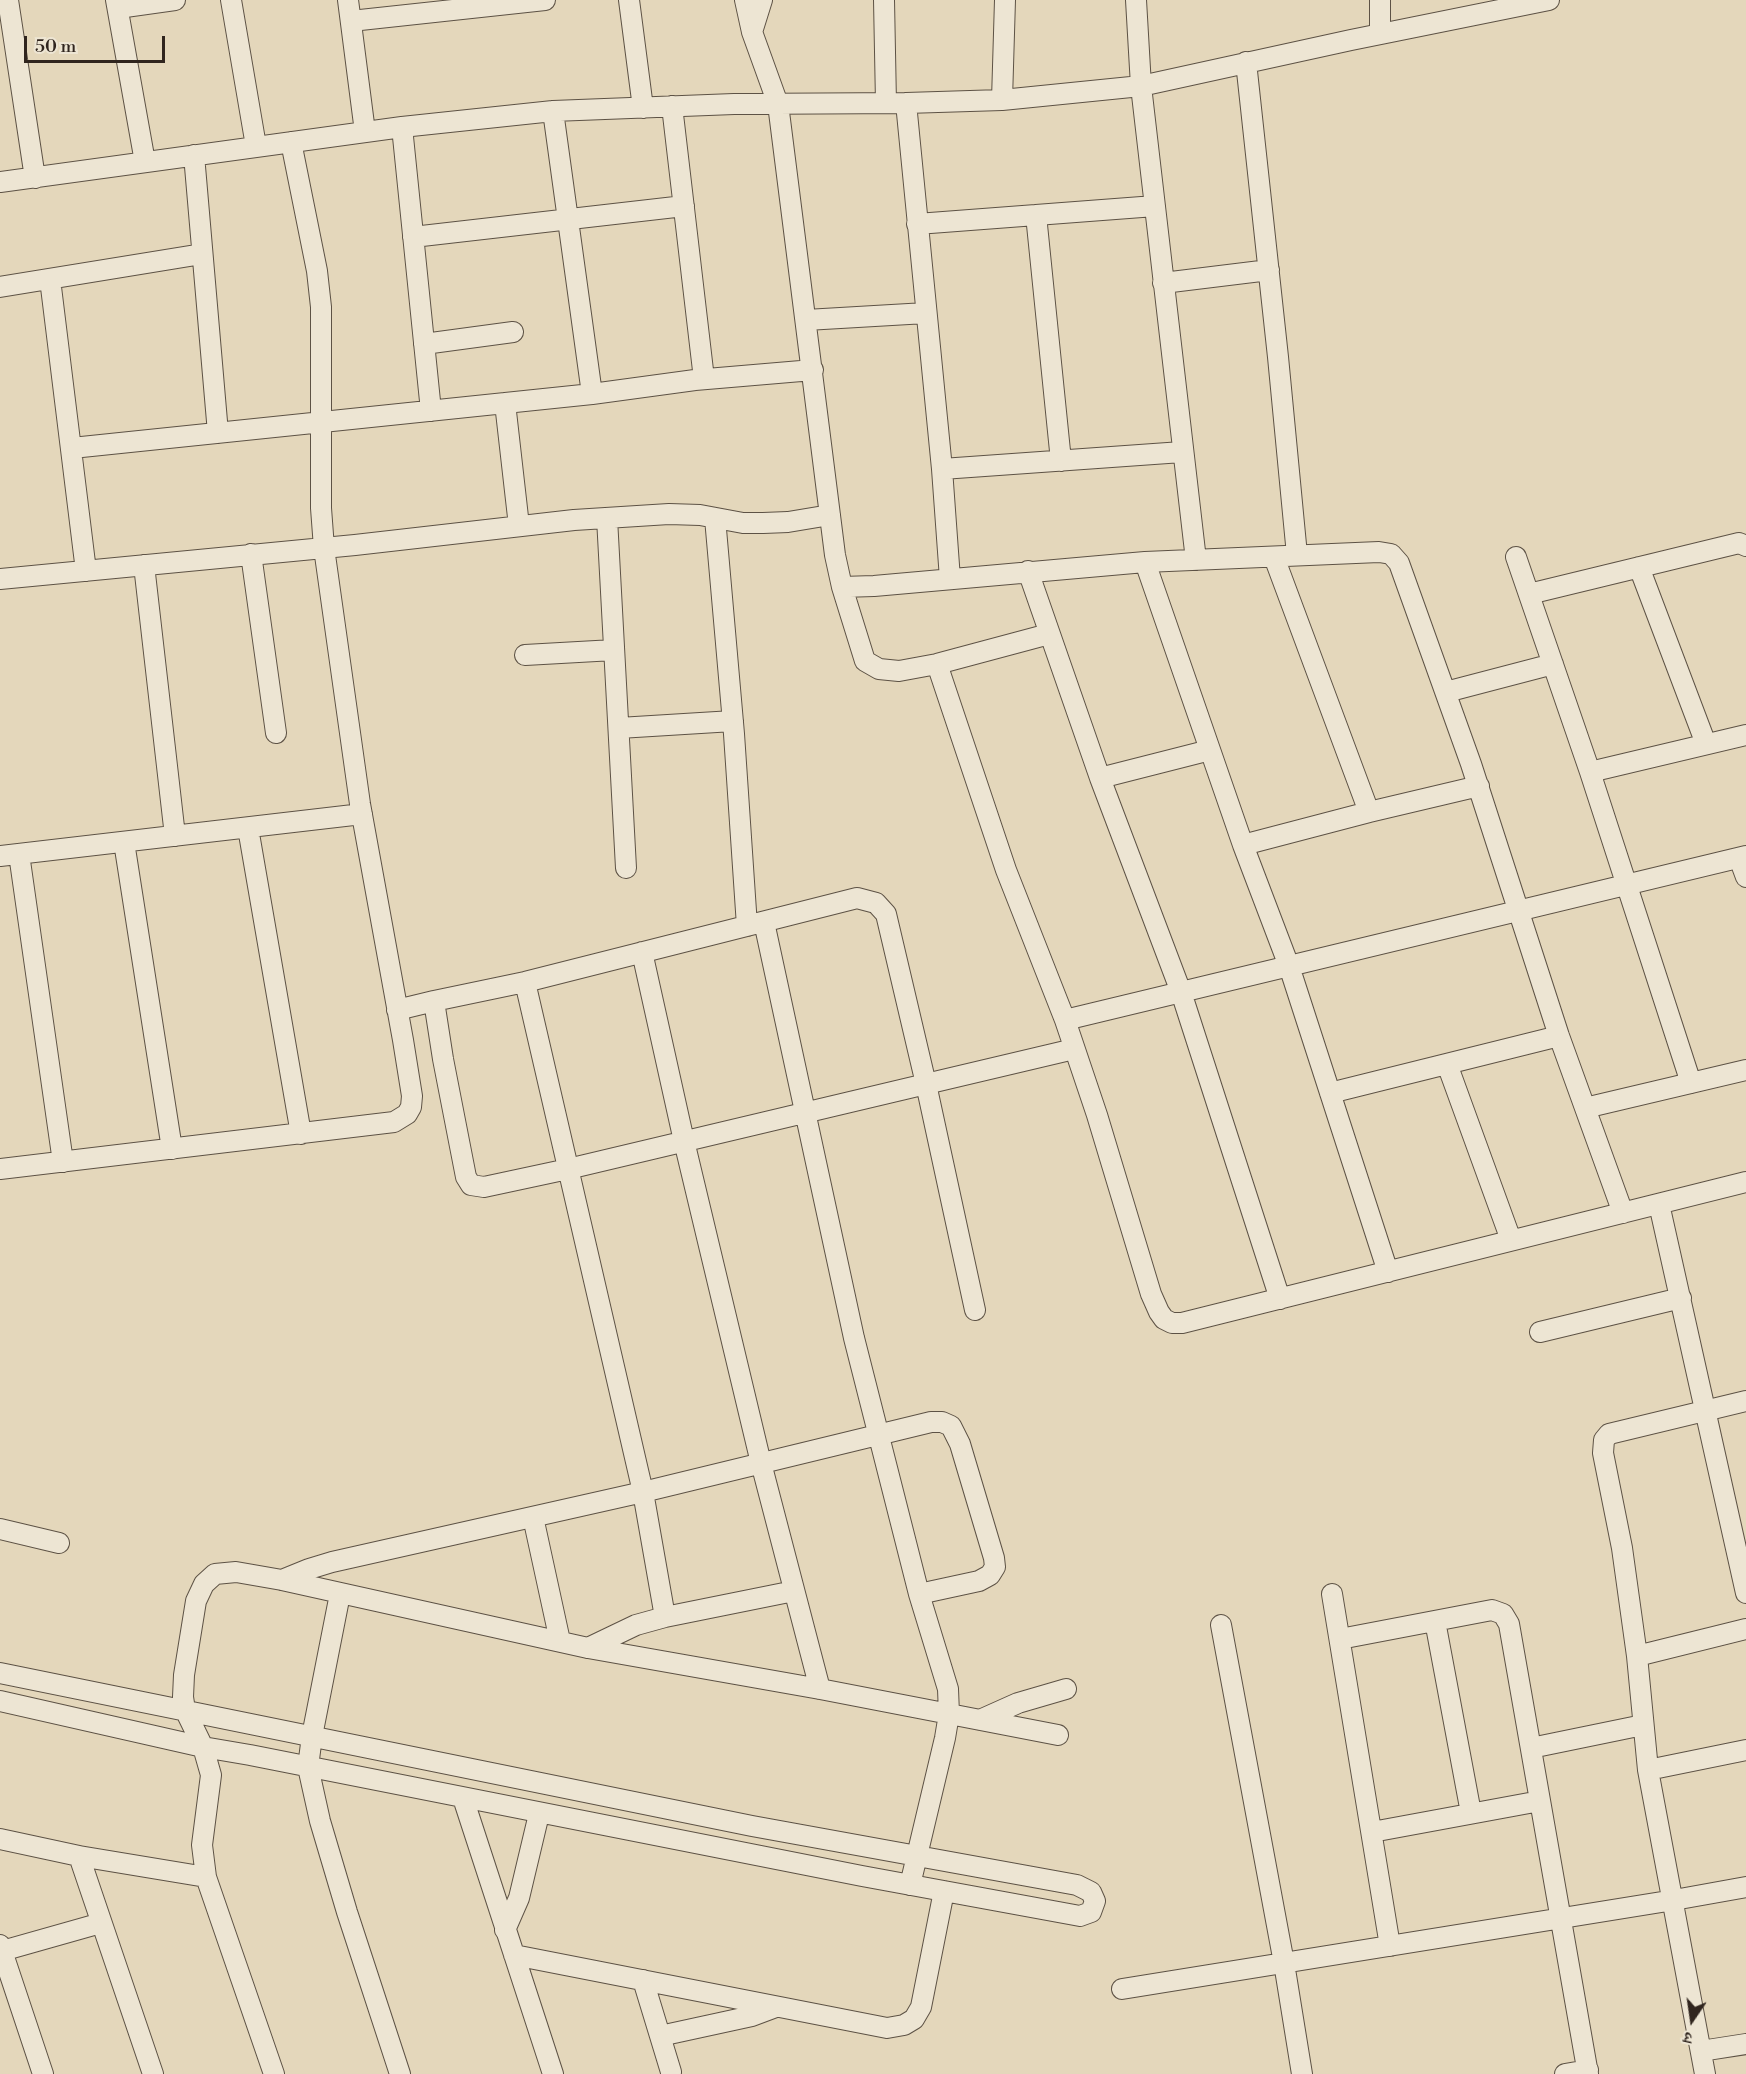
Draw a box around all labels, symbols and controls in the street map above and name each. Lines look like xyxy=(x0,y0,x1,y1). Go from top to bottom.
scale bar xyxy=(27,24,168,62)
text: 50 m xyxy=(35,35,76,58)
north arrow xyxy=(1662,1990,1722,2050)
text: उ xyxy=(1682,2027,1694,2048)

